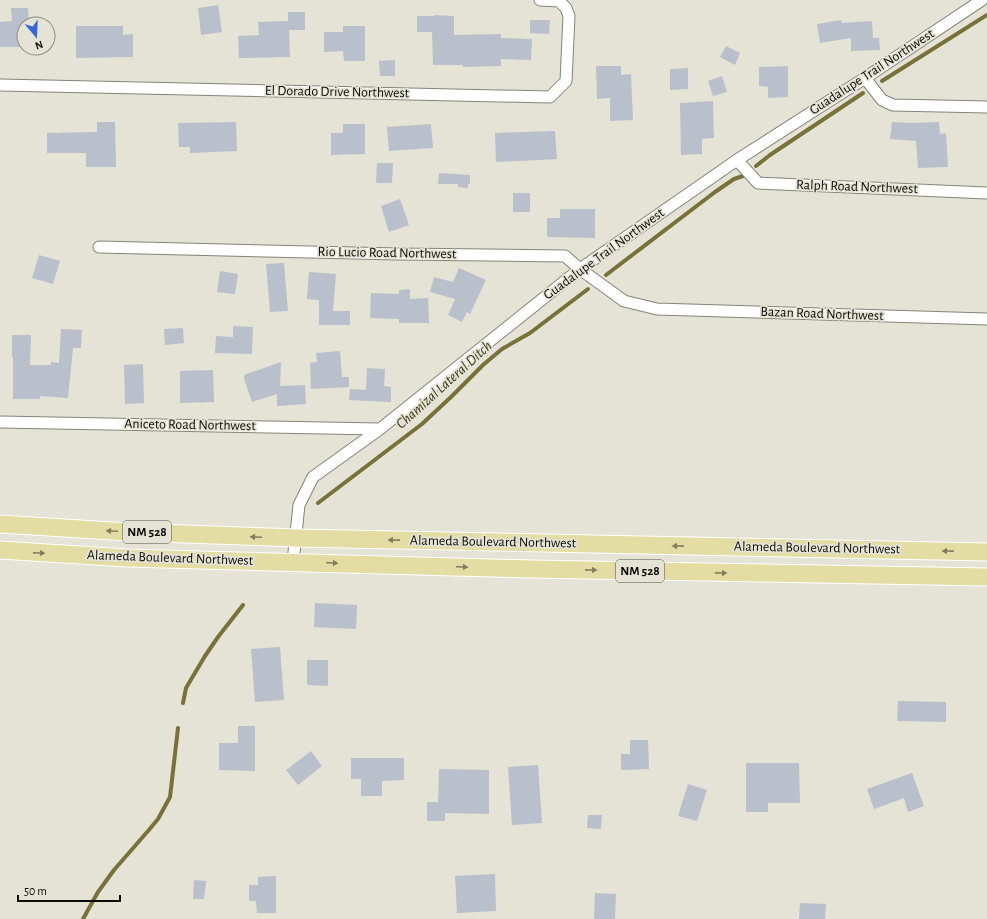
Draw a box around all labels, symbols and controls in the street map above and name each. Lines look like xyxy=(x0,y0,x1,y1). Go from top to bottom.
north arrow xyxy=(16,16,56,56)
street label: Guadalupe Trail Northwest xyxy=(807,26,937,117)
text: N xyxy=(34,39,45,51)
street label: El Dorado Drive Northwest xyxy=(265,84,410,100)
street label: Ralph Road Northwest xyxy=(796,178,919,196)
street label: Guadalupe Trail Northwest xyxy=(541,205,667,302)
street label: Rio Lucio Road Northwest xyxy=(318,245,457,261)
street label: Bazan Road Northwest xyxy=(760,305,884,323)
water label: Chamizal Lateral Ditch xyxy=(393,338,495,432)
street label: Aniceto Road Northwest xyxy=(124,417,256,433)
road number: NM 528 xyxy=(123,521,171,543)
one-way arrow xyxy=(106,527,118,534)
one-way arrow xyxy=(250,533,262,540)
street label: Alameda Boulevard Northwest xyxy=(410,534,577,550)
one-way arrow xyxy=(387,537,400,543)
street label: Alameda Boulevard Northwest xyxy=(734,540,901,556)
one-way arrow xyxy=(672,542,684,549)
street label: Alameda Boulevard Northwest xyxy=(87,548,254,568)
one-way arrow xyxy=(941,548,954,554)
one-way arrow xyxy=(33,549,45,556)
one-way arrow xyxy=(326,560,339,566)
road number: NM 528 xyxy=(616,560,664,582)
one-way arrow xyxy=(456,564,469,570)
one-way arrow xyxy=(585,567,598,573)
one-way arrow xyxy=(715,570,728,576)
scale bar xyxy=(18,877,120,903)
text: 50 m xyxy=(24,885,47,897)

